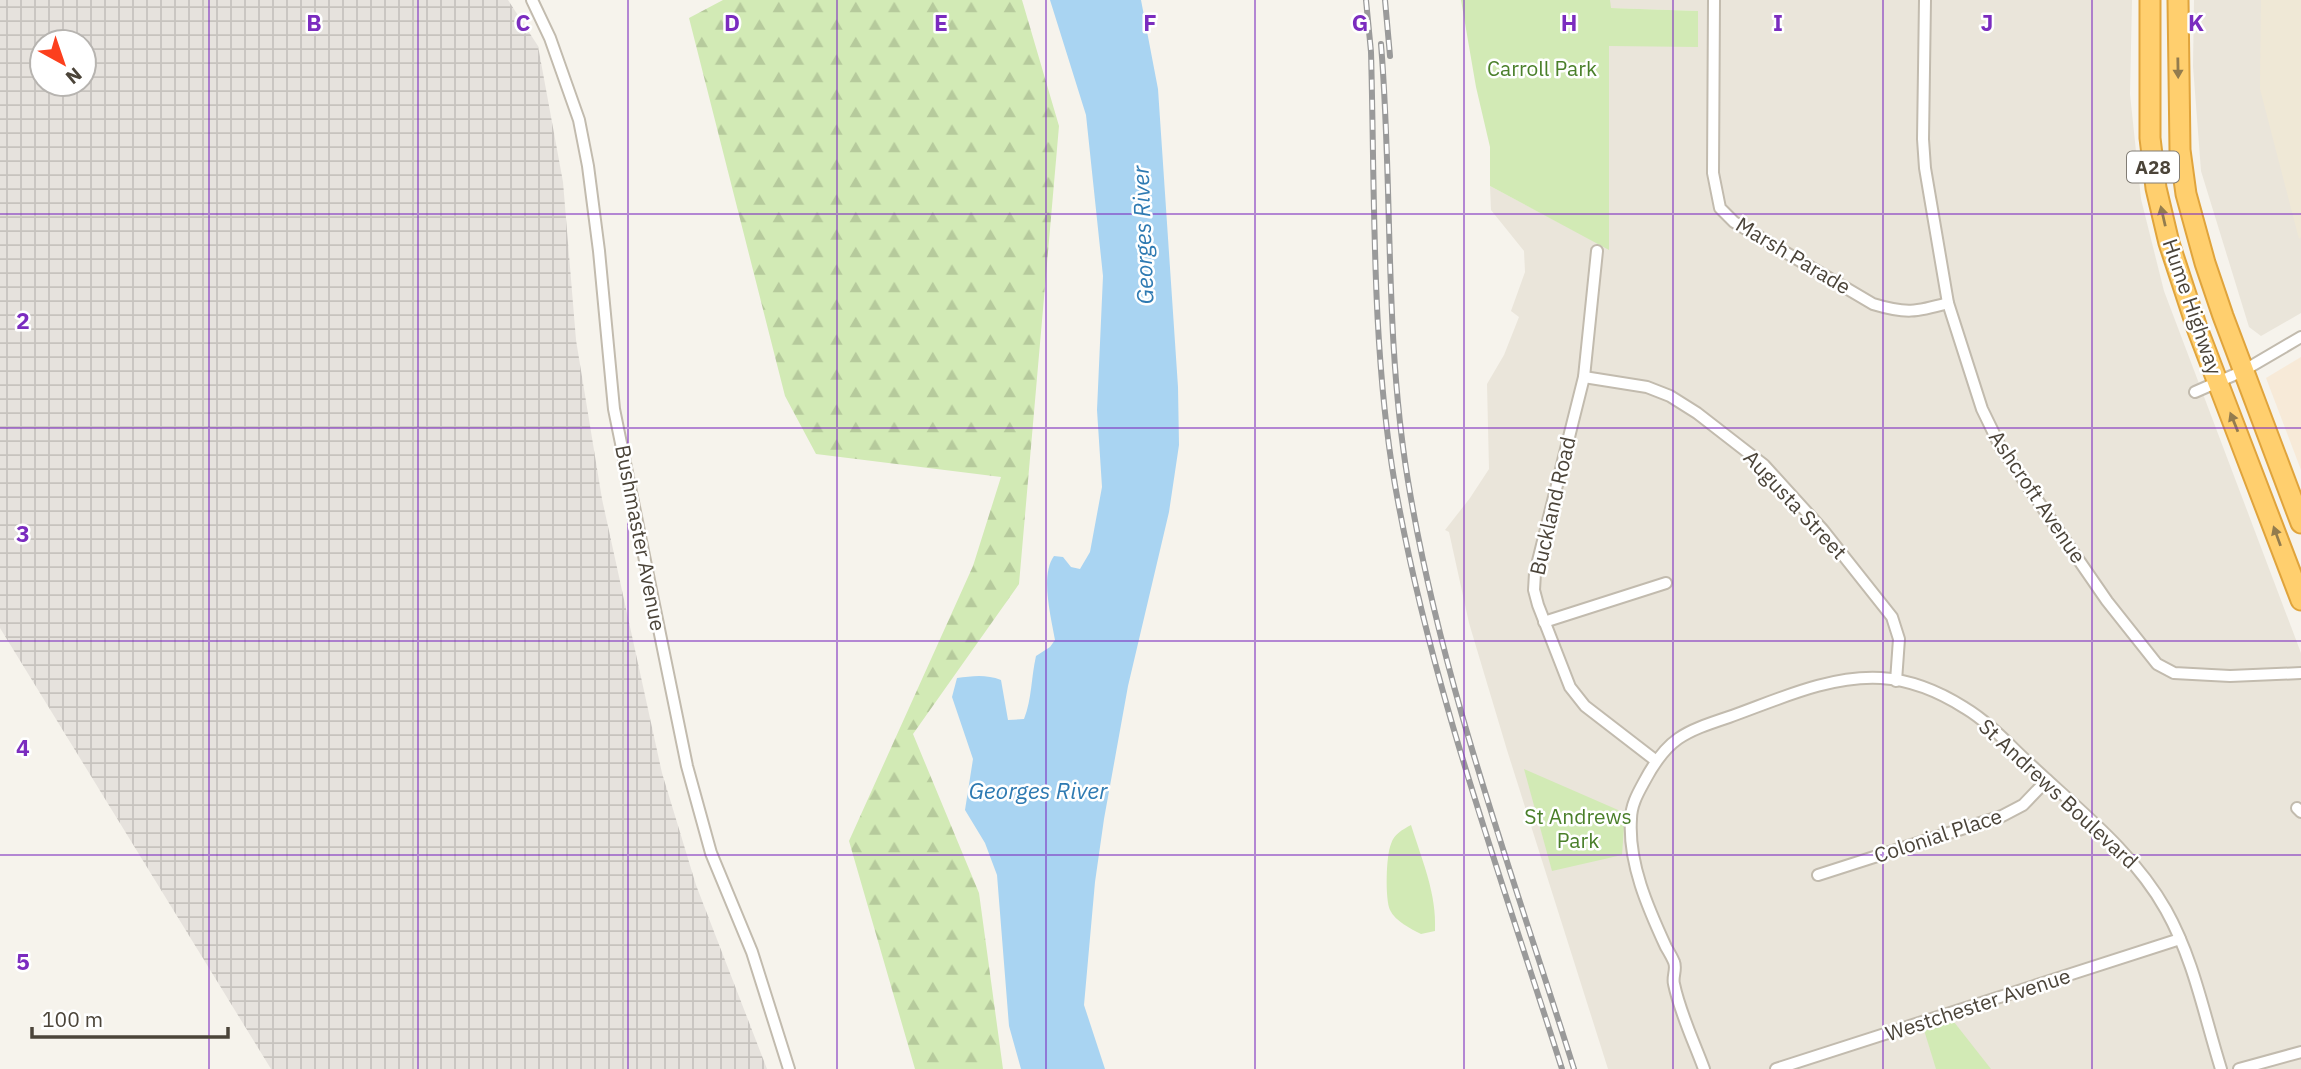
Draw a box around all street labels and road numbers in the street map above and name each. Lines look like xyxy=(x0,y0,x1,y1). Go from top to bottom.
road number: A28 xyxy=(2127,152,2179,182)
street label: Marsh Parade xyxy=(1731,210,1856,300)
street label: Hume Highway xyxy=(2157,235,2229,379)
street label: Ashcroft Avenue xyxy=(1983,424,2093,568)
street label: Buckland Road xyxy=(1522,434,1582,578)
street label: Bushmaster Avenue xyxy=(609,442,673,633)
street label: Augusta Street xyxy=(1738,444,1854,565)
street label: St Andrews Boulevard xyxy=(1973,712,2144,874)
street label: Colonial Place xyxy=(1870,801,2005,869)
street label: Westchester Avenue xyxy=(1882,961,2074,1047)

